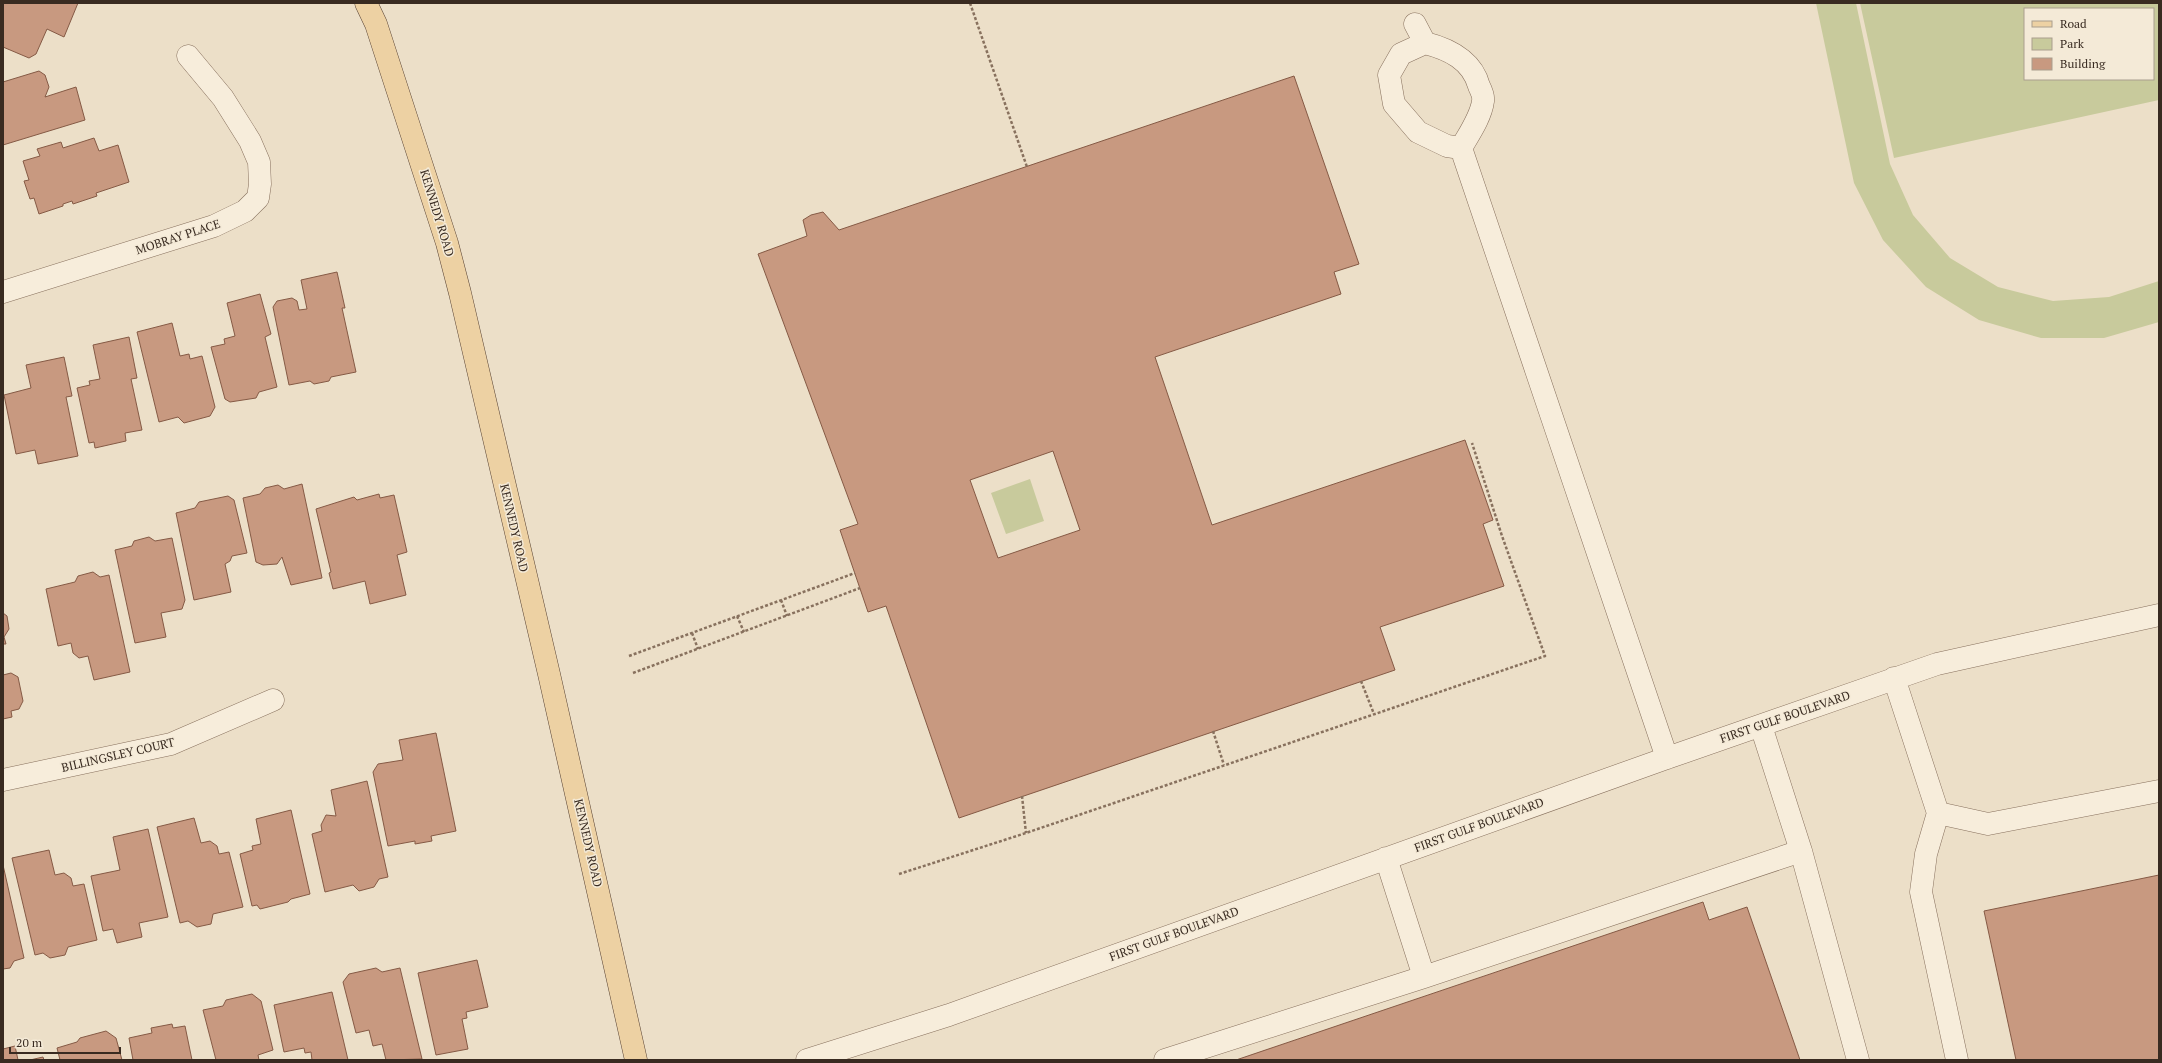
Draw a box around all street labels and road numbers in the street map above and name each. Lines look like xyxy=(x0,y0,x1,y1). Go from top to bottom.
street label: KENNEDY ROAD xyxy=(417,168,458,258)
street label: MOBRAY PLACE xyxy=(134,216,222,257)
street label: KENNEDY ROAD xyxy=(497,482,532,573)
street label: FIRST GULF BOULEVARD xyxy=(1718,687,1852,746)
street label: BILLINGSLEY COURT xyxy=(60,734,176,775)
street label: FIRST GULF BOULEVARD xyxy=(1412,794,1546,855)
street label: KENNEDY ROAD xyxy=(571,797,606,888)
street label: FIRST GULF BOULEVARD xyxy=(1107,903,1241,964)

